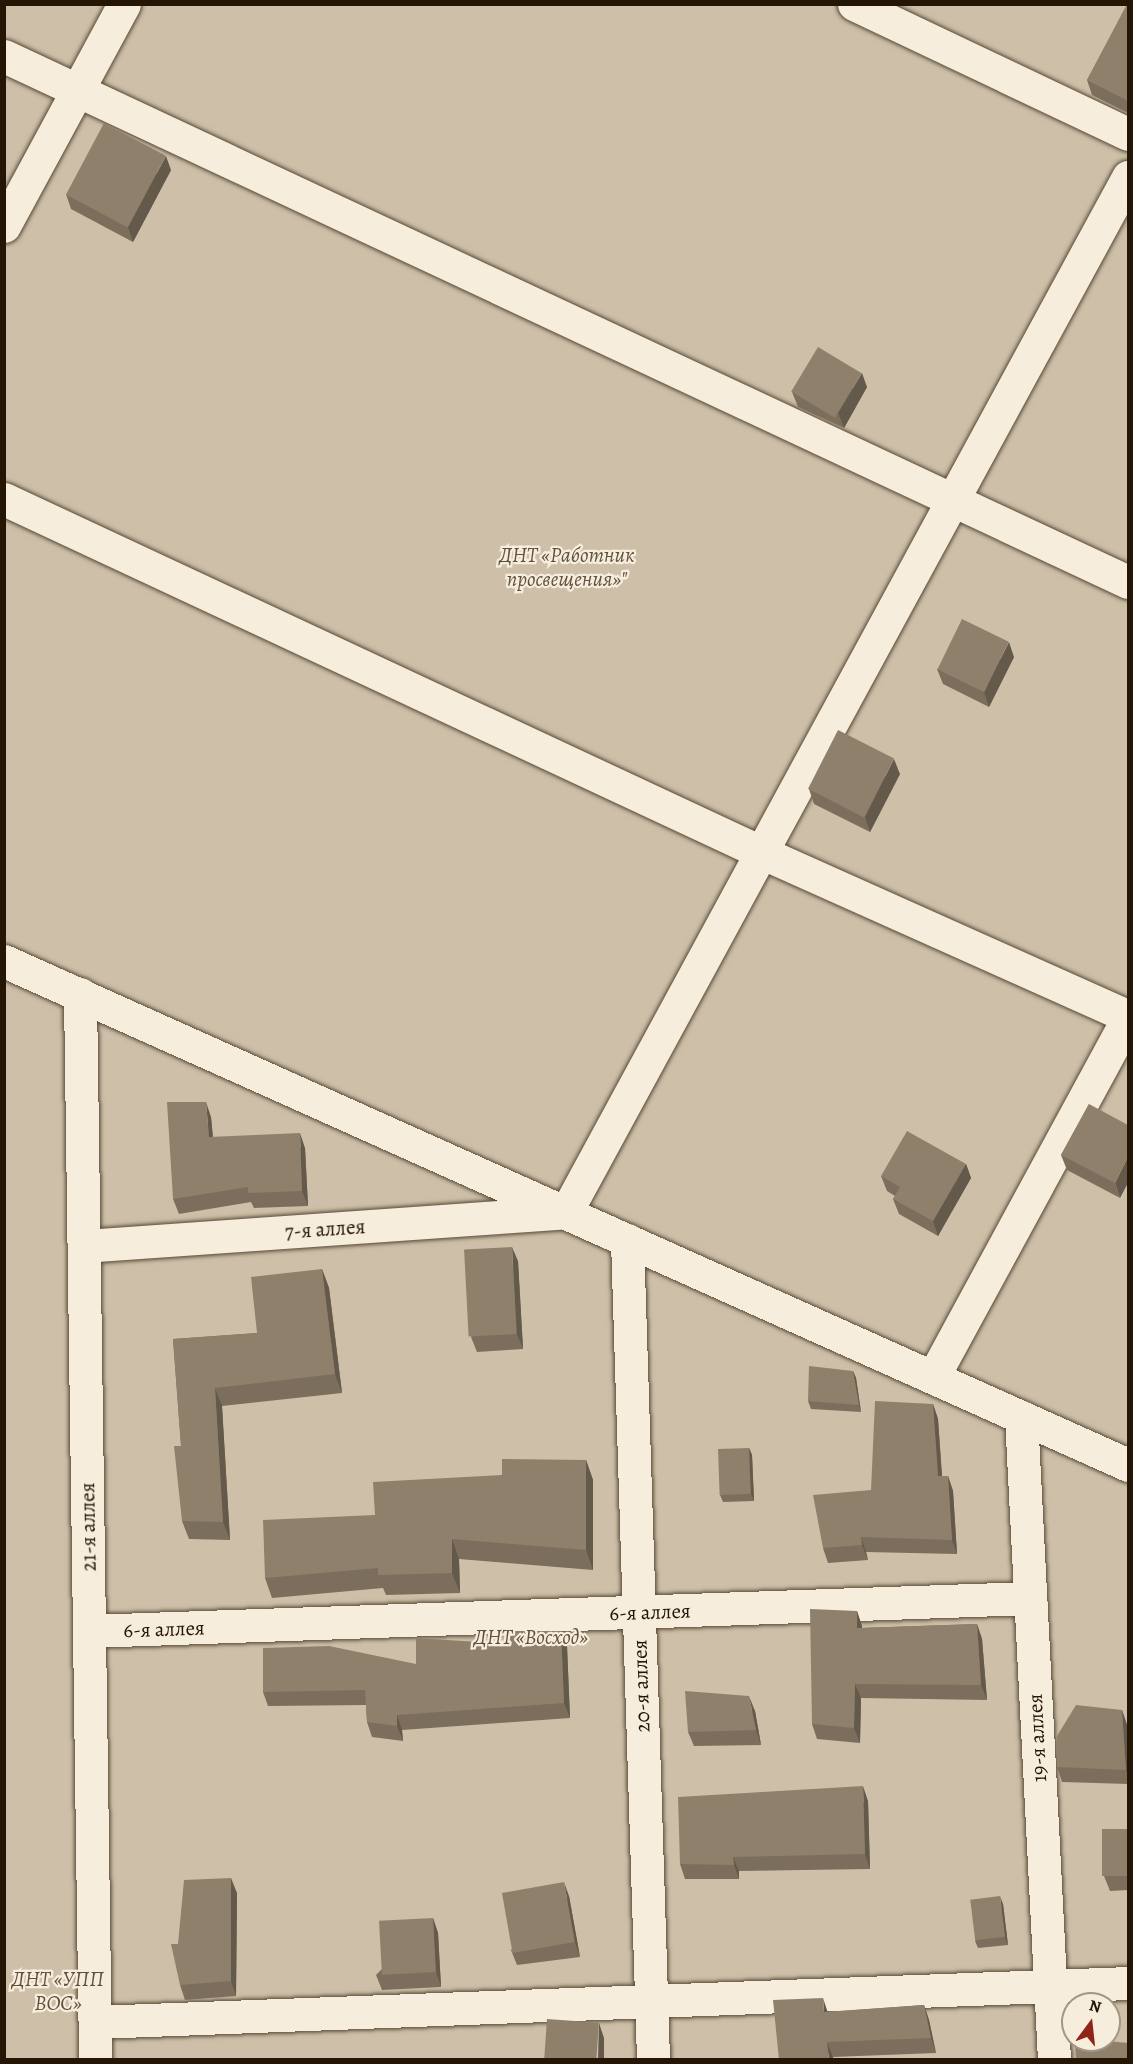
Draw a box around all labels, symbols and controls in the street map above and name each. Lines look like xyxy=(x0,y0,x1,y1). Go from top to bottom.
park label: ДНТ «Работник просвещения»" xyxy=(500,542,634,592)
street label: 7-я аллея xyxy=(284,1214,366,1244)
street label: 21-я аллея xyxy=(75,1482,101,1572)
street label: 6-я аллея xyxy=(609,1598,691,1626)
street label: 6-я аллея xyxy=(123,1615,205,1643)
park label: ДНТ «Восход» xyxy=(474,1624,588,1650)
street label: 20-я аллея xyxy=(627,1639,655,1733)
street label: 19-я аллея xyxy=(1022,1693,1052,1783)
park label: ДНТ «УПП ВОС» xyxy=(12,1966,104,2016)
north arrow xyxy=(1061,1992,1121,2052)
text: N xyxy=(1087,1994,1104,2019)

